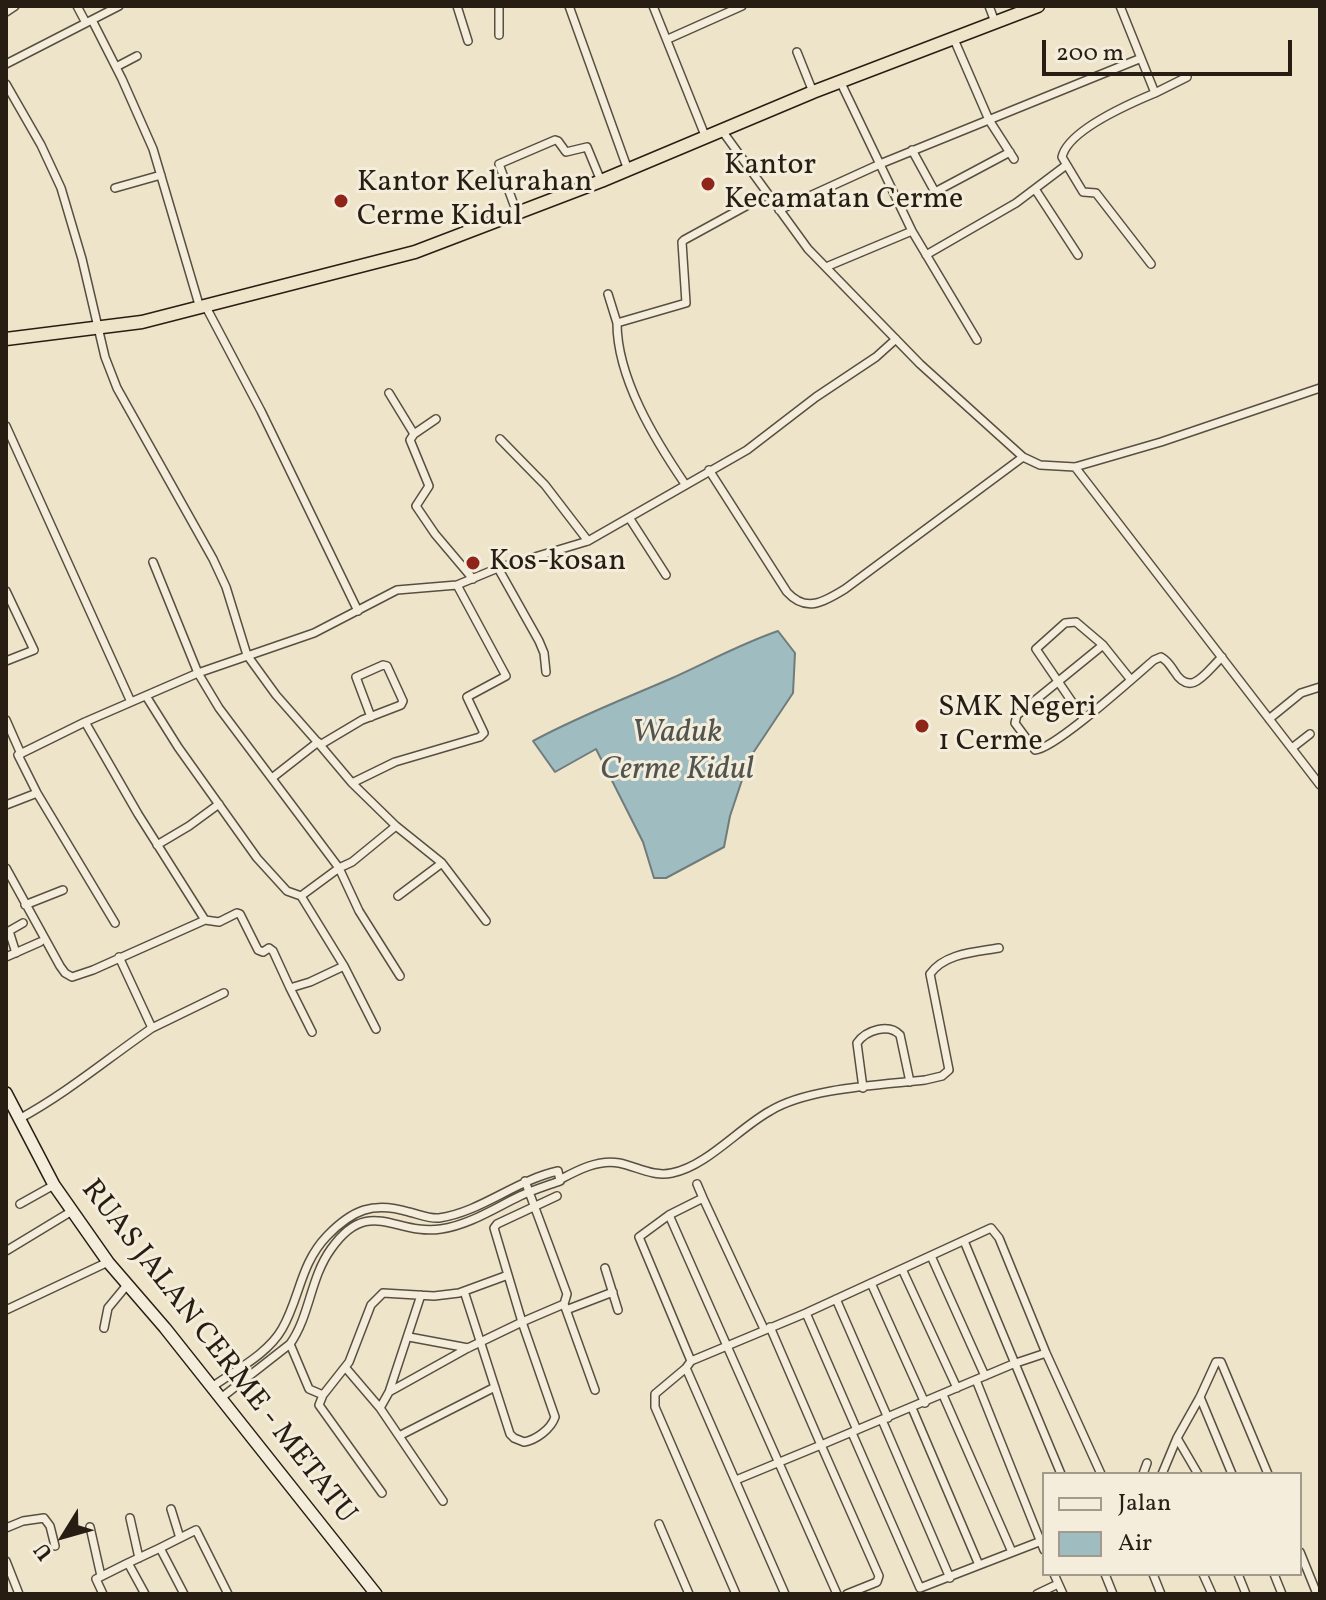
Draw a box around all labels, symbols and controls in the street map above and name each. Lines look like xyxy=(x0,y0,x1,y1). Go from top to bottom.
scale bar xyxy=(1046,24,1296,74)
text: 200 m xyxy=(1056,37,1124,71)
place label: Kantor Kecamatan Cerme xyxy=(724,149,963,220)
place label: Kantor Kelurahan Cerme Kidul xyxy=(357,166,592,236)
marker: Kantor Kecamatan Cerme xyxy=(699,175,717,193)
marker: Kantor Kelurahan Cerme Kidul xyxy=(332,192,350,210)
place label: Kos-kosan xyxy=(489,545,626,581)
marker: Kos-kosan xyxy=(464,554,482,572)
place label: SMK Negeri 1 Cerme xyxy=(938,691,1096,762)
water label: Waduk Cerme Kidul xyxy=(600,716,754,791)
marker: SMK Negeri 1 Cerme xyxy=(913,717,931,735)
street label: RUAS JALAN CERME - METATU xyxy=(71,1174,363,1532)
legend xyxy=(1042,1472,1302,1576)
text: Jalan xyxy=(1118,1487,1171,1521)
north arrow xyxy=(24,1496,104,1576)
text: Air xyxy=(1118,1527,1152,1561)
text: U xyxy=(28,1535,61,1566)

